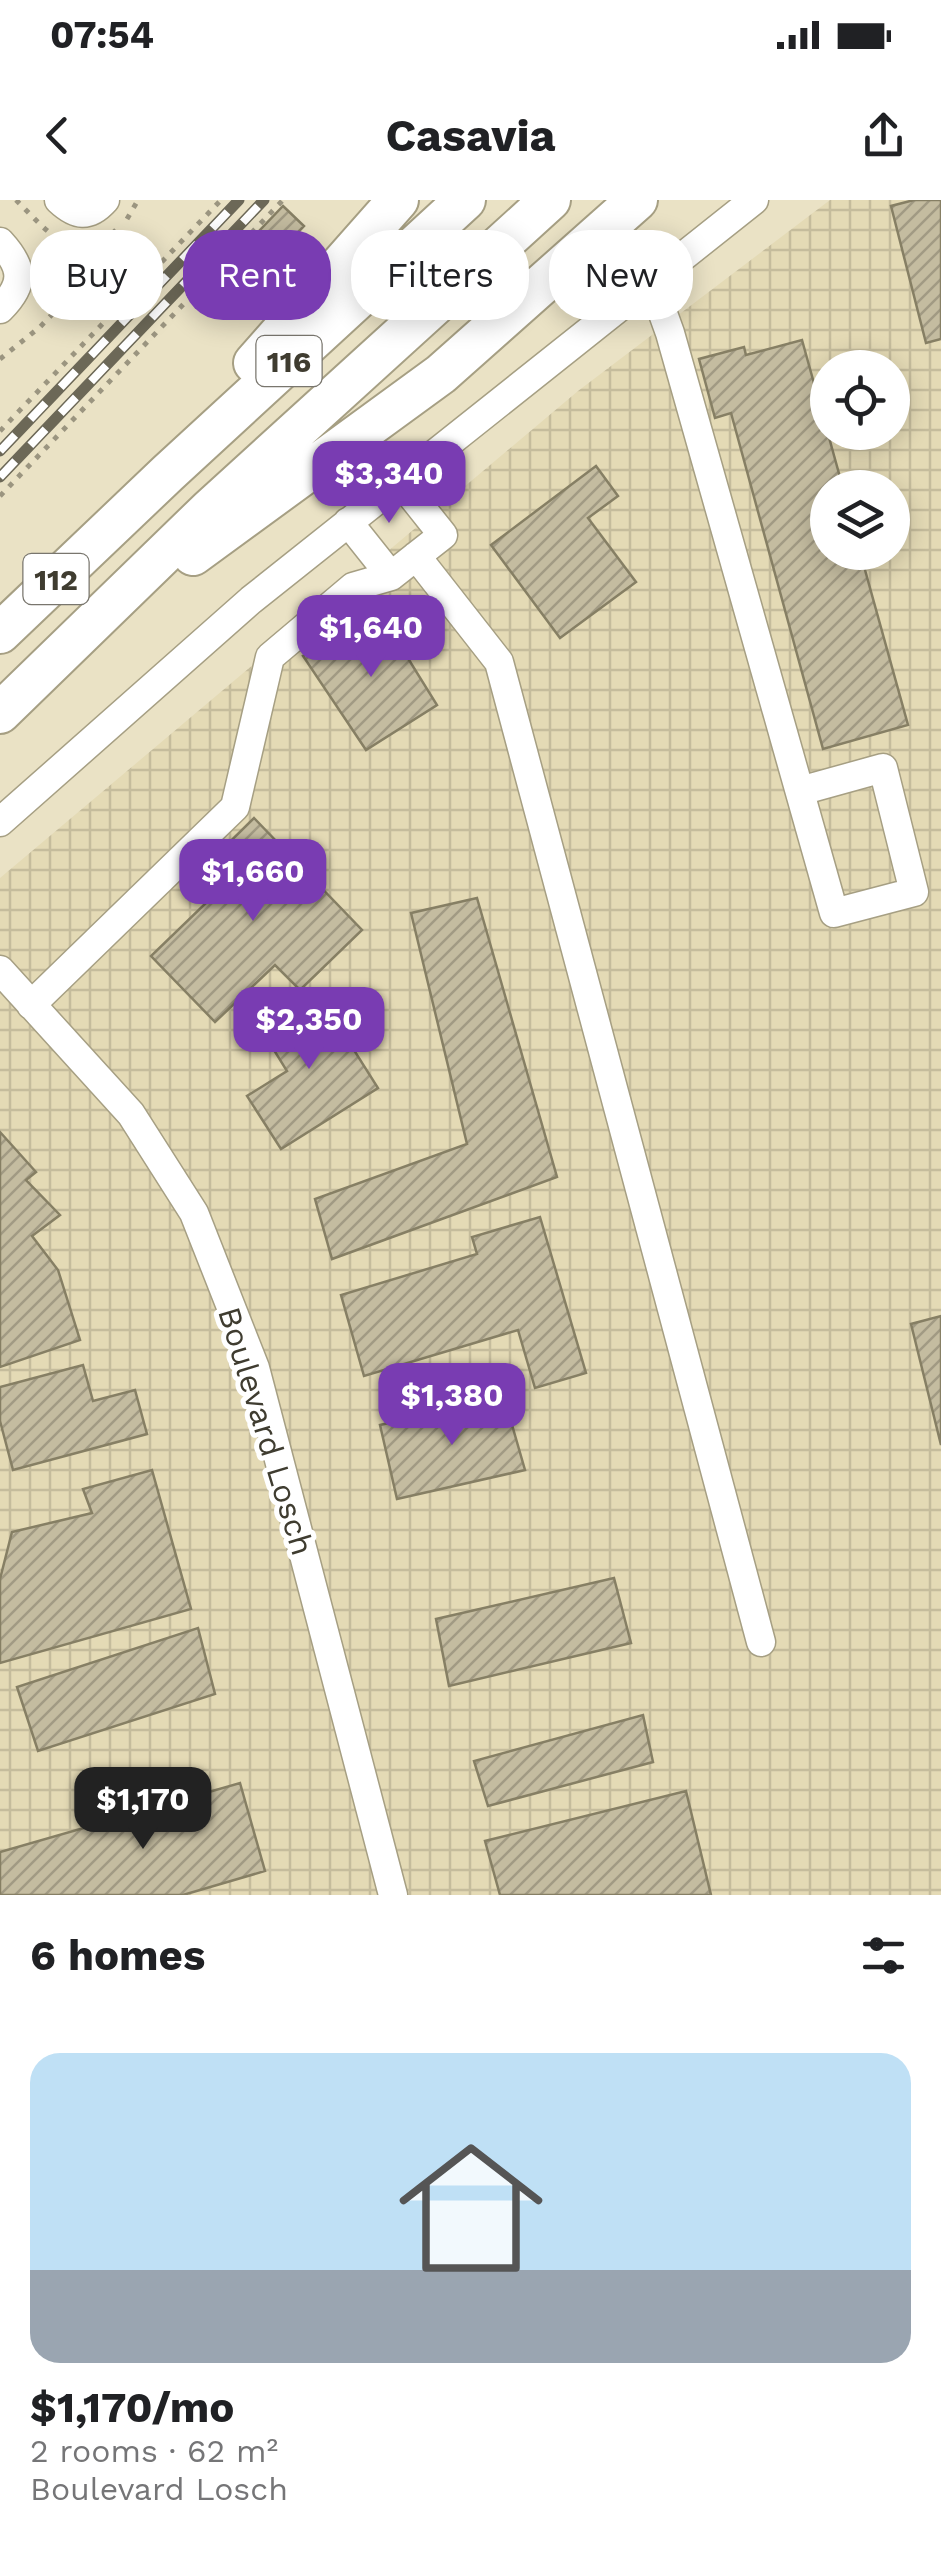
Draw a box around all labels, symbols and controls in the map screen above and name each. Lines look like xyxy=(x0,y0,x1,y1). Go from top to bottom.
text: 07:54 xyxy=(50,13,154,57)
icon: back xyxy=(30,108,85,163)
icon: share xyxy=(856,108,911,163)
text: Casavia xyxy=(385,109,556,162)
chip: Buy xyxy=(30,230,163,320)
chip: Rent xyxy=(183,230,331,320)
chip: Filters xyxy=(351,230,529,320)
chip: New xyxy=(549,230,693,320)
road number: 116 xyxy=(256,336,322,386)
map controls xyxy=(810,350,910,570)
button: locate xyxy=(810,350,910,450)
pin: $3,340 xyxy=(308,441,470,526)
text: $3,340 xyxy=(334,454,444,492)
button: layers xyxy=(810,470,910,570)
road number: 112 xyxy=(23,554,88,604)
pin: $1,640 xyxy=(290,595,452,680)
text: $1,640 xyxy=(319,608,423,646)
pin: $1,660 xyxy=(172,839,334,924)
text: $1,660 xyxy=(201,852,305,890)
pin: $2,350 xyxy=(228,987,390,1072)
text: $2,350 xyxy=(255,1000,363,1038)
street label: Boulevard Losch xyxy=(210,1302,322,1560)
pin: $1,380 xyxy=(371,1363,533,1448)
text: $1,380 xyxy=(400,1376,504,1414)
pin: $1,170 xyxy=(62,1767,224,1852)
text: $1,170 xyxy=(96,1780,190,1818)
icon: filters xyxy=(856,1928,911,1983)
text: 6 homes xyxy=(30,1931,205,1980)
icon: home xyxy=(381,2118,561,2298)
text: $1,170/mo xyxy=(30,2383,234,2432)
text: 2 rooms · 62 m² xyxy=(30,2432,278,2470)
text: Boulevard Losch xyxy=(30,2470,288,2508)

